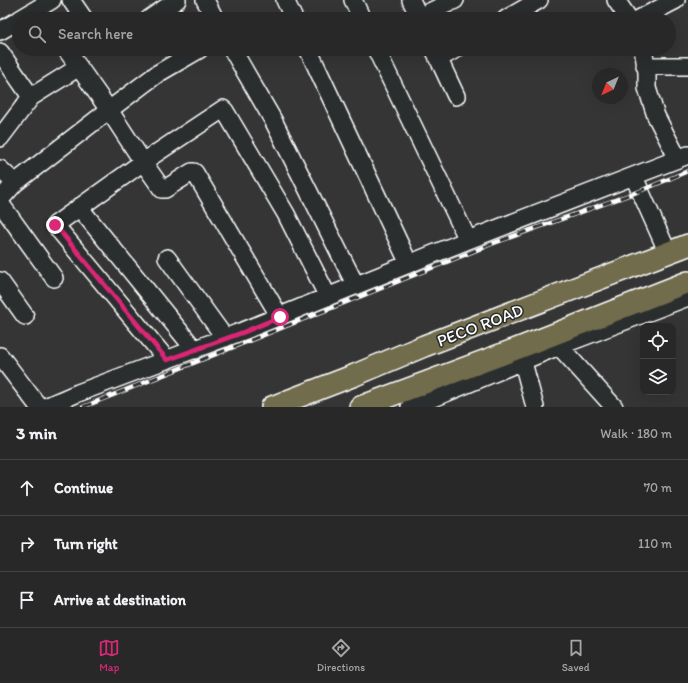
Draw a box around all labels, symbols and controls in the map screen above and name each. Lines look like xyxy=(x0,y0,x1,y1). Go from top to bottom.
search box xyxy=(12,12,676,56)
icon: search xyxy=(26,23,48,45)
text: Search here xyxy=(58,25,133,43)
north arrow xyxy=(592,68,628,104)
route end xyxy=(46,216,64,234)
street label: PECO ROAD xyxy=(434,299,526,351)
route start xyxy=(271,308,289,326)
map controls xyxy=(640,323,676,395)
button: locate xyxy=(640,323,676,359)
button: layers xyxy=(640,359,676,395)
text: 3 min xyxy=(16,423,57,443)
text: Walk · 180 m xyxy=(600,426,672,441)
icon: ahead xyxy=(16,477,38,499)
text: Continue xyxy=(54,479,113,497)
text: 70 m xyxy=(644,480,672,495)
icon: right xyxy=(16,533,38,555)
text: Turn right xyxy=(54,535,118,553)
text: 110 m xyxy=(638,536,672,551)
icon: arrive xyxy=(16,589,38,611)
text: Arrive at destination xyxy=(54,591,186,609)
tab: Map xyxy=(98,637,120,674)
tab: Directions xyxy=(317,637,365,674)
tab: Saved xyxy=(562,637,590,674)

